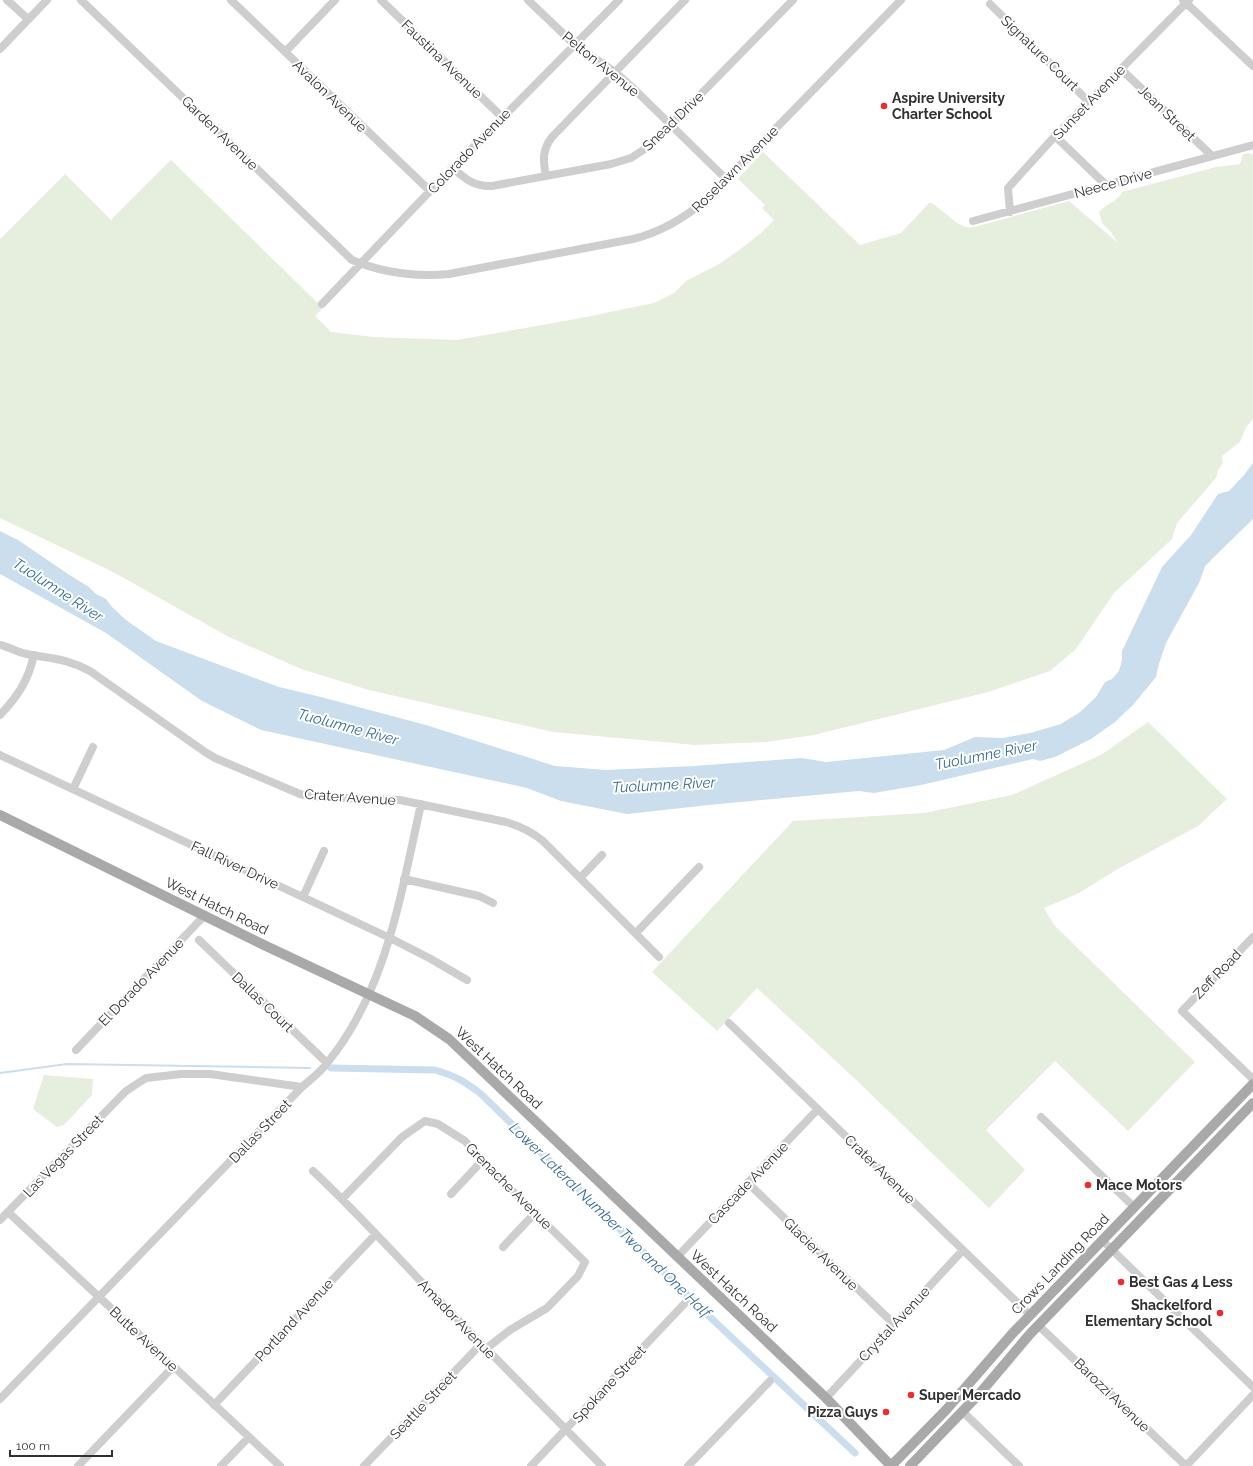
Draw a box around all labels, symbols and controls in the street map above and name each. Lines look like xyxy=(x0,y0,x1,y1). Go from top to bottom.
street label: Signature Court xyxy=(998,12,1082,94)
street label: Faustina Avenue xyxy=(398,16,486,102)
street label: Pelton Avenue xyxy=(559,28,643,100)
street label: Avalon Avenue xyxy=(290,57,370,135)
street label: Sunset Avenue xyxy=(1050,62,1128,142)
street label: Jean Street xyxy=(1135,82,1199,144)
street label: Snead Drive xyxy=(639,88,707,154)
place label: Aspire University Charter School xyxy=(892,90,1005,122)
street label: Garden Avenue xyxy=(179,93,261,173)
marker: Aspire University Charter School xyxy=(879,101,889,111)
street label: Colorado Avenue xyxy=(424,105,514,197)
street label: Roselawn Avenue xyxy=(689,123,781,215)
street label: Neece Drive xyxy=(1072,165,1154,201)
water label: Tuolumne River xyxy=(10,554,107,626)
water label: Tuolumne River xyxy=(296,705,401,749)
water label: Tuolumne River xyxy=(933,736,1039,774)
water label: Tuolumne River xyxy=(612,773,717,797)
street label: Crater Avenue xyxy=(304,786,396,808)
street label: Fall River Drive xyxy=(189,838,281,892)
street label: West Hatch Road xyxy=(163,874,271,938)
street label: El Dorado Avenue xyxy=(95,935,187,1029)
street label: Zeff Road xyxy=(1190,946,1244,1002)
street label: Dallas Court xyxy=(229,969,297,1035)
street label: West Hatch Road xyxy=(452,1024,546,1112)
street label: Dallas Street xyxy=(226,1096,294,1166)
street label: Las Vegas Street xyxy=(20,1111,106,1200)
water label: Lower Lateral Number Two and One Half xyxy=(505,1119,716,1323)
street label: Crater Avenue xyxy=(841,1131,919,1207)
street label: Cascade Avenue xyxy=(705,1138,791,1228)
street label: Grenache Avenue xyxy=(463,1140,555,1232)
place label: Mace Motors xyxy=(1096,1177,1182,1193)
marker: Mace Motors xyxy=(1083,1180,1093,1190)
street label: Crows Landing Road xyxy=(1008,1210,1112,1318)
street label: Glacier Avenue xyxy=(780,1214,862,1294)
street label: West Hatch Road xyxy=(687,1247,781,1335)
place label: Best Gas 4 Less xyxy=(1129,1274,1233,1290)
street label: Portland Avenue xyxy=(252,1275,336,1365)
street label: Amador Avenue xyxy=(415,1276,499,1362)
marker: Best Gas 4 Less xyxy=(1116,1277,1126,1287)
street label: Crystal Avenue xyxy=(855,1283,933,1365)
place label: Shackelford Elementary School xyxy=(1085,1297,1213,1329)
street label: Butte Avenue xyxy=(107,1303,181,1375)
marker: Shackelford Elementary School xyxy=(1215,1308,1225,1318)
street label: Spokane Street xyxy=(569,1342,649,1426)
street label: Barozzi Avenue xyxy=(1071,1355,1153,1435)
street label: Seattle Street xyxy=(387,1368,460,1442)
place label: Super Mercado xyxy=(919,1387,1022,1403)
marker: Super Mercado xyxy=(906,1390,916,1400)
place label: Pizza Guys xyxy=(807,1404,878,1420)
marker: Pizza Guys xyxy=(881,1407,891,1417)
scale bar xyxy=(10,1432,112,1458)
text: 100 m xyxy=(16,1439,50,1453)

